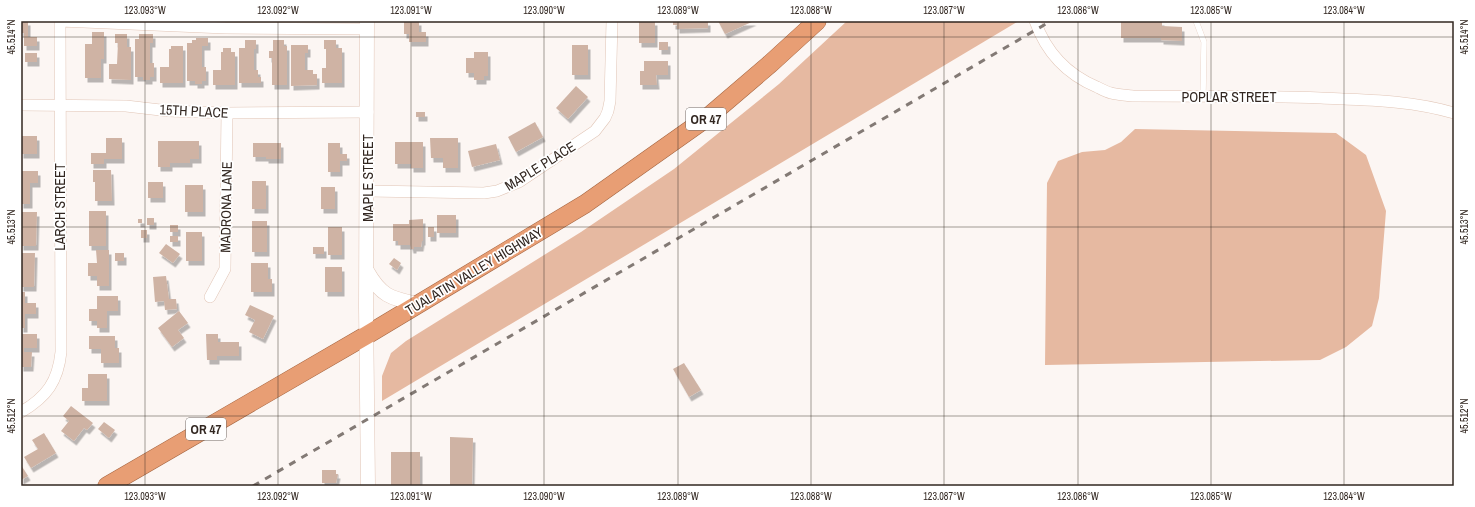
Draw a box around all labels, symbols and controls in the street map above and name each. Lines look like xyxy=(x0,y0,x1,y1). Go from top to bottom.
text: 123.093°W xyxy=(124,4,166,17)
text: 123.092°W xyxy=(257,4,299,17)
text: 123.091°W xyxy=(390,4,432,17)
text: 123.090°W xyxy=(523,4,565,17)
text: 123.089°W xyxy=(657,4,699,17)
text: 123.088°W xyxy=(790,4,832,17)
text: 123.087°W xyxy=(923,4,965,17)
text: 123.086°W xyxy=(1057,4,1099,17)
text: 123.085°W xyxy=(1190,4,1232,17)
text: 123.084°W xyxy=(1323,4,1365,17)
text: 45.514°N xyxy=(5,19,18,55)
text: 45.514°N xyxy=(1458,19,1471,55)
street label: POPLAR STREET xyxy=(1181,88,1277,106)
street label: 15TH PLACE xyxy=(159,100,229,122)
road number: OR 47 xyxy=(686,108,726,130)
street label: MAPLE STREET xyxy=(359,134,377,222)
street label: MAPLE PLACE xyxy=(501,137,579,195)
street label: MADRONA LANE xyxy=(216,161,236,253)
street label: LARCH STREET xyxy=(51,163,69,251)
text: 45.513°N xyxy=(5,209,18,245)
text: 45.513°N xyxy=(1458,209,1471,245)
street label: TUALATIN VALLEY HIGHWAY xyxy=(402,223,546,319)
text: 45.512°N xyxy=(5,398,18,434)
text: 45.512°N xyxy=(1458,398,1471,434)
road number: OR 47 xyxy=(186,418,226,440)
text: 123.093°W xyxy=(124,490,166,503)
text: 123.092°W xyxy=(257,490,299,503)
text: 123.091°W xyxy=(390,490,432,503)
text: 123.090°W xyxy=(523,490,565,503)
text: 123.089°W xyxy=(657,490,699,503)
text: 123.088°W xyxy=(790,490,832,503)
text: 123.087°W xyxy=(923,490,965,503)
text: 123.086°W xyxy=(1057,490,1099,503)
text: 123.085°W xyxy=(1190,490,1232,503)
text: 123.084°W xyxy=(1323,490,1365,503)

